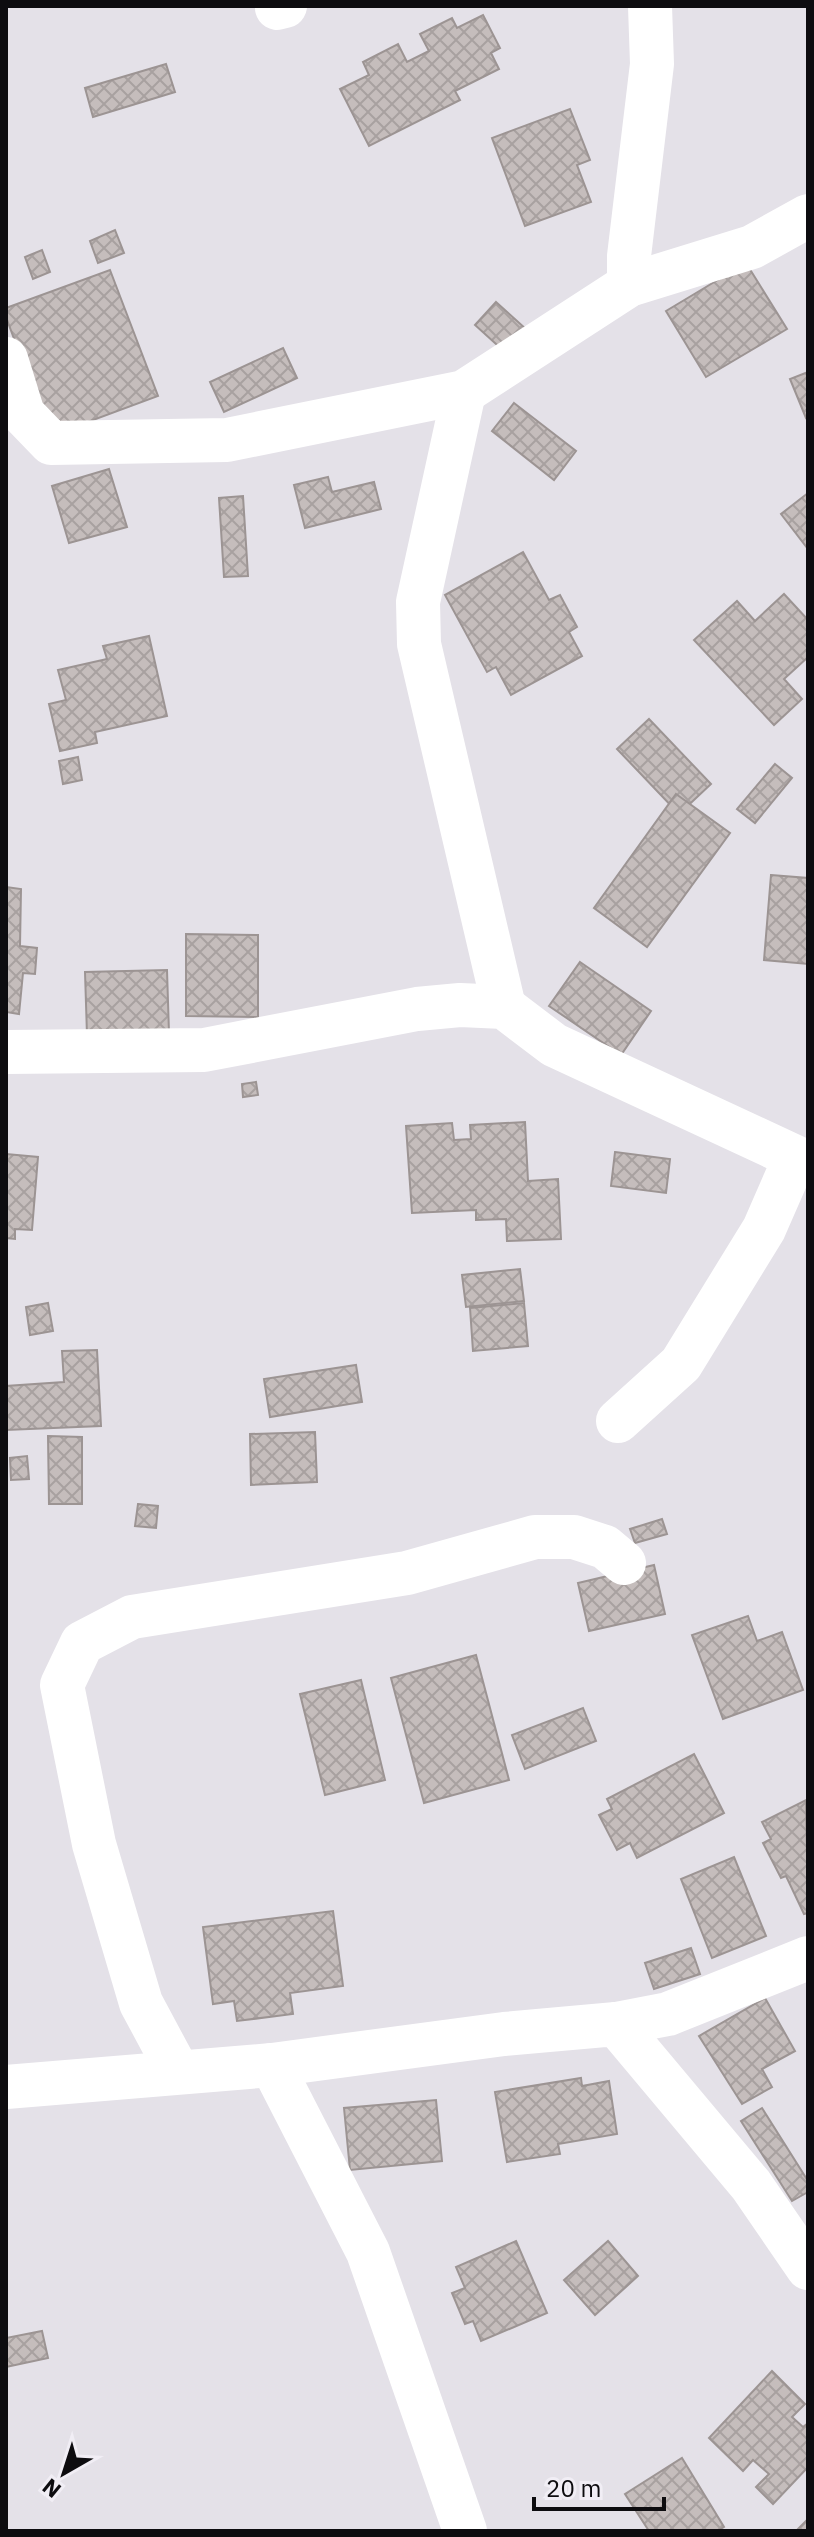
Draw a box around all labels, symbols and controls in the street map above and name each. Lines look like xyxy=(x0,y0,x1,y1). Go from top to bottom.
north arrow xyxy=(24,2433,104,2513)
scale bar xyxy=(534,2461,664,2511)
text: 20 m xyxy=(546,2472,601,2504)
text: N xyxy=(36,2473,66,2505)

